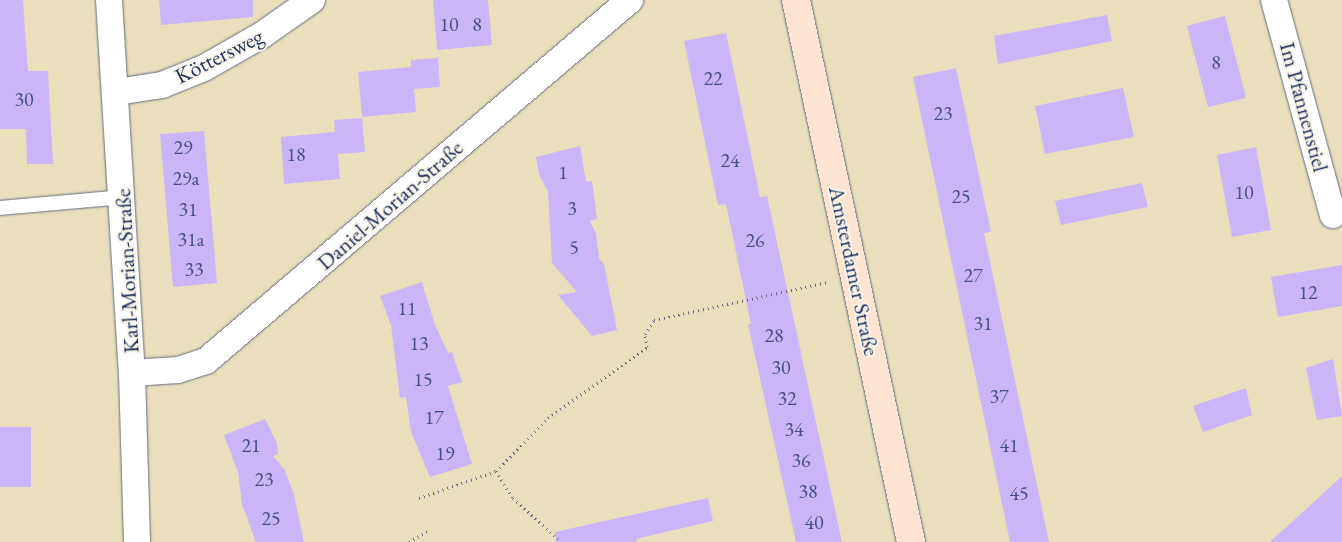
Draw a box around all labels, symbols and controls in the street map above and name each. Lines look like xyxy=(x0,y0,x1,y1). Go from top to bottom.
house number: 10 xyxy=(439,12,459,36)
house number: 8 xyxy=(472,12,482,36)
street label: Köttersweg xyxy=(171,23,267,89)
street label: Im Pfannenstiel xyxy=(1274,39,1334,175)
house number: 8 xyxy=(1211,50,1221,74)
house number: 22 xyxy=(703,66,723,90)
house number: 30 xyxy=(14,87,34,111)
house number: 23 xyxy=(933,101,953,125)
street label: Daniel-Morian-Straße xyxy=(312,134,468,276)
house number: 29 xyxy=(173,135,193,159)
house number: 18 xyxy=(286,142,306,166)
house number: 24 xyxy=(720,148,740,172)
house number: 1 xyxy=(558,160,568,184)
house number: 29a xyxy=(172,166,200,190)
house number: 10 xyxy=(1234,180,1254,204)
street label: Amsterdamer Straße xyxy=(823,184,885,358)
house number: 25 xyxy=(951,184,971,208)
street label: Karl-Morian-Straße xyxy=(110,188,144,354)
house number: 3 xyxy=(567,196,577,220)
house number: 31 xyxy=(178,197,198,221)
house number: 31a xyxy=(177,227,205,251)
house number: 26 xyxy=(745,228,765,252)
house number: 5 xyxy=(569,235,579,259)
house number: 33 xyxy=(184,257,204,281)
house number: 27 xyxy=(963,263,983,287)
house number: 12 xyxy=(1298,280,1318,304)
house number: 11 xyxy=(397,296,417,320)
house number: 31 xyxy=(973,311,993,335)
house number: 28 xyxy=(764,323,784,347)
house number: 13 xyxy=(409,331,429,355)
house number: 30 xyxy=(771,355,791,379)
house number: 15 xyxy=(413,367,433,391)
house number: 37 xyxy=(989,384,1009,408)
house number: 32 xyxy=(777,386,797,410)
house number: 17 xyxy=(424,405,444,429)
house number: 34 xyxy=(784,417,804,441)
house number: 21 xyxy=(241,433,261,457)
house number: 41 xyxy=(999,433,1019,457)
house number: 19 xyxy=(435,441,455,465)
house number: 36 xyxy=(791,448,811,472)
house number: 23 xyxy=(254,467,274,491)
house number: 38 xyxy=(798,479,818,503)
house number: 45 xyxy=(1009,481,1029,505)
house number: 25 xyxy=(261,506,281,530)
house number: 40 xyxy=(804,510,824,534)

